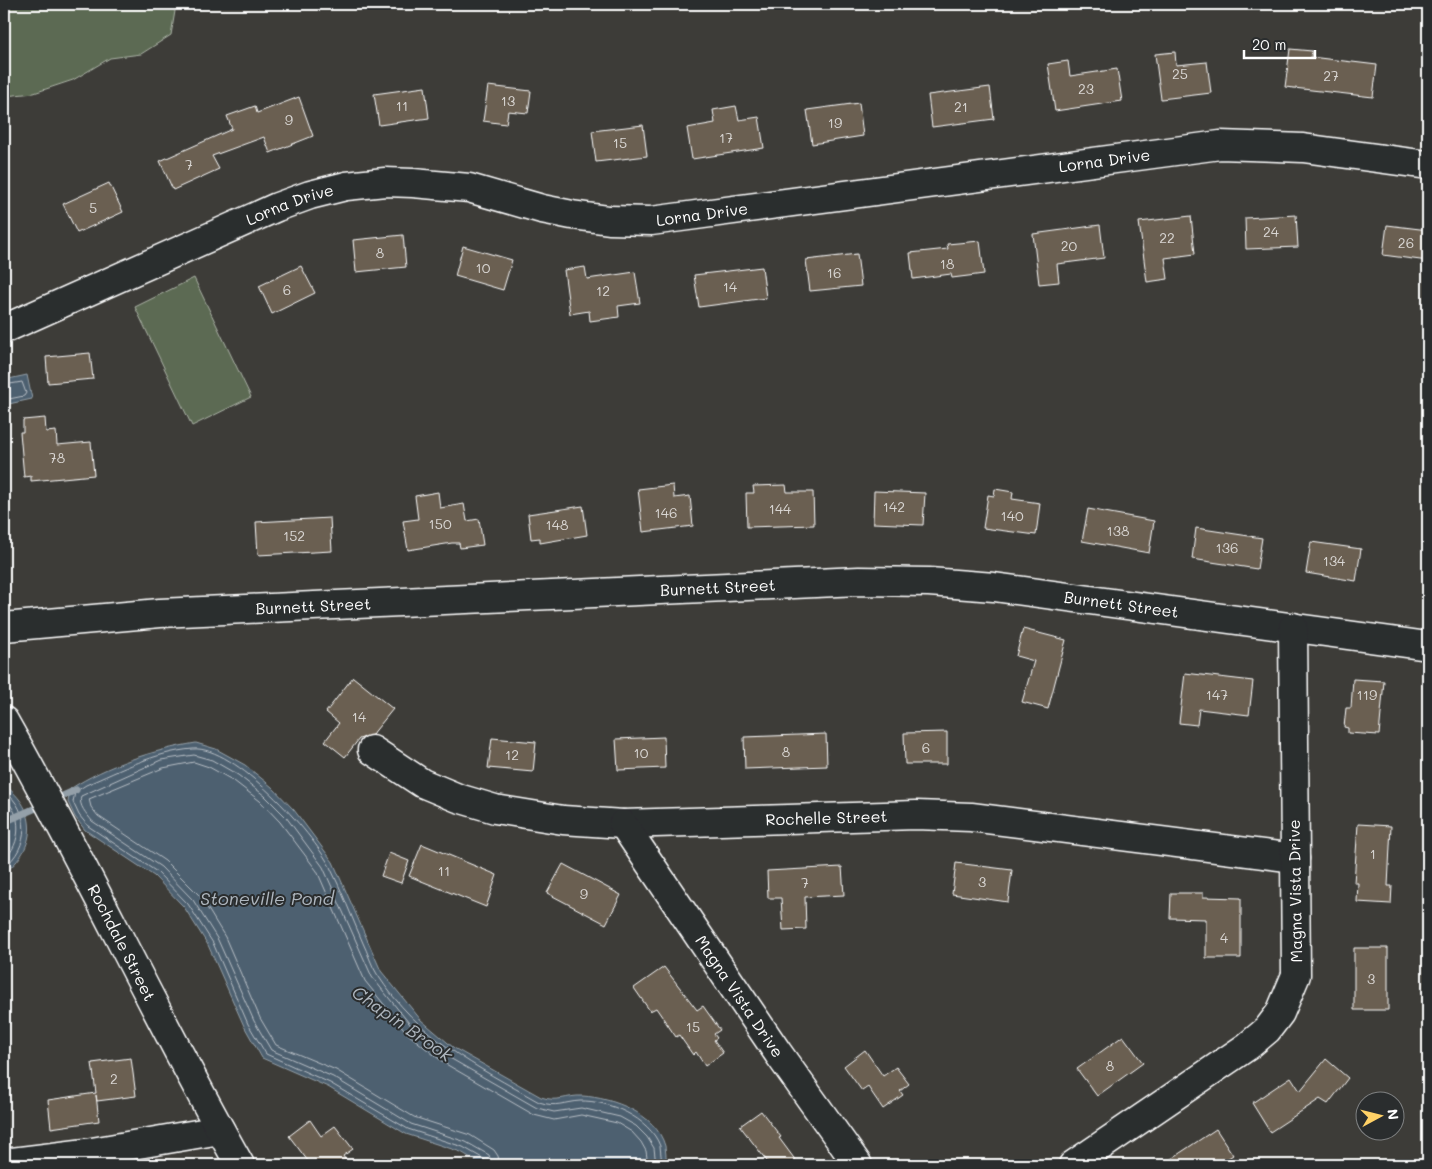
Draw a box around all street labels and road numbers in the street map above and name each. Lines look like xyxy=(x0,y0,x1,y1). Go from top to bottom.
street label: Lorna Drive xyxy=(1057,143,1151,176)
street label: Lorna Drive xyxy=(242,179,336,230)
street label: Lorna Drive xyxy=(655,197,749,230)
street label: Burnett Street xyxy=(659,574,776,600)
street label: Burnett Street xyxy=(1063,586,1180,622)
street label: Burnett Street xyxy=(255,592,371,619)
street label: Rochelle Street xyxy=(765,805,888,830)
street label: Magna Vista Drive xyxy=(1283,819,1306,963)
street label: Rochdale Street xyxy=(84,881,161,1004)
street label: Magna Vista Drive xyxy=(691,931,789,1061)

